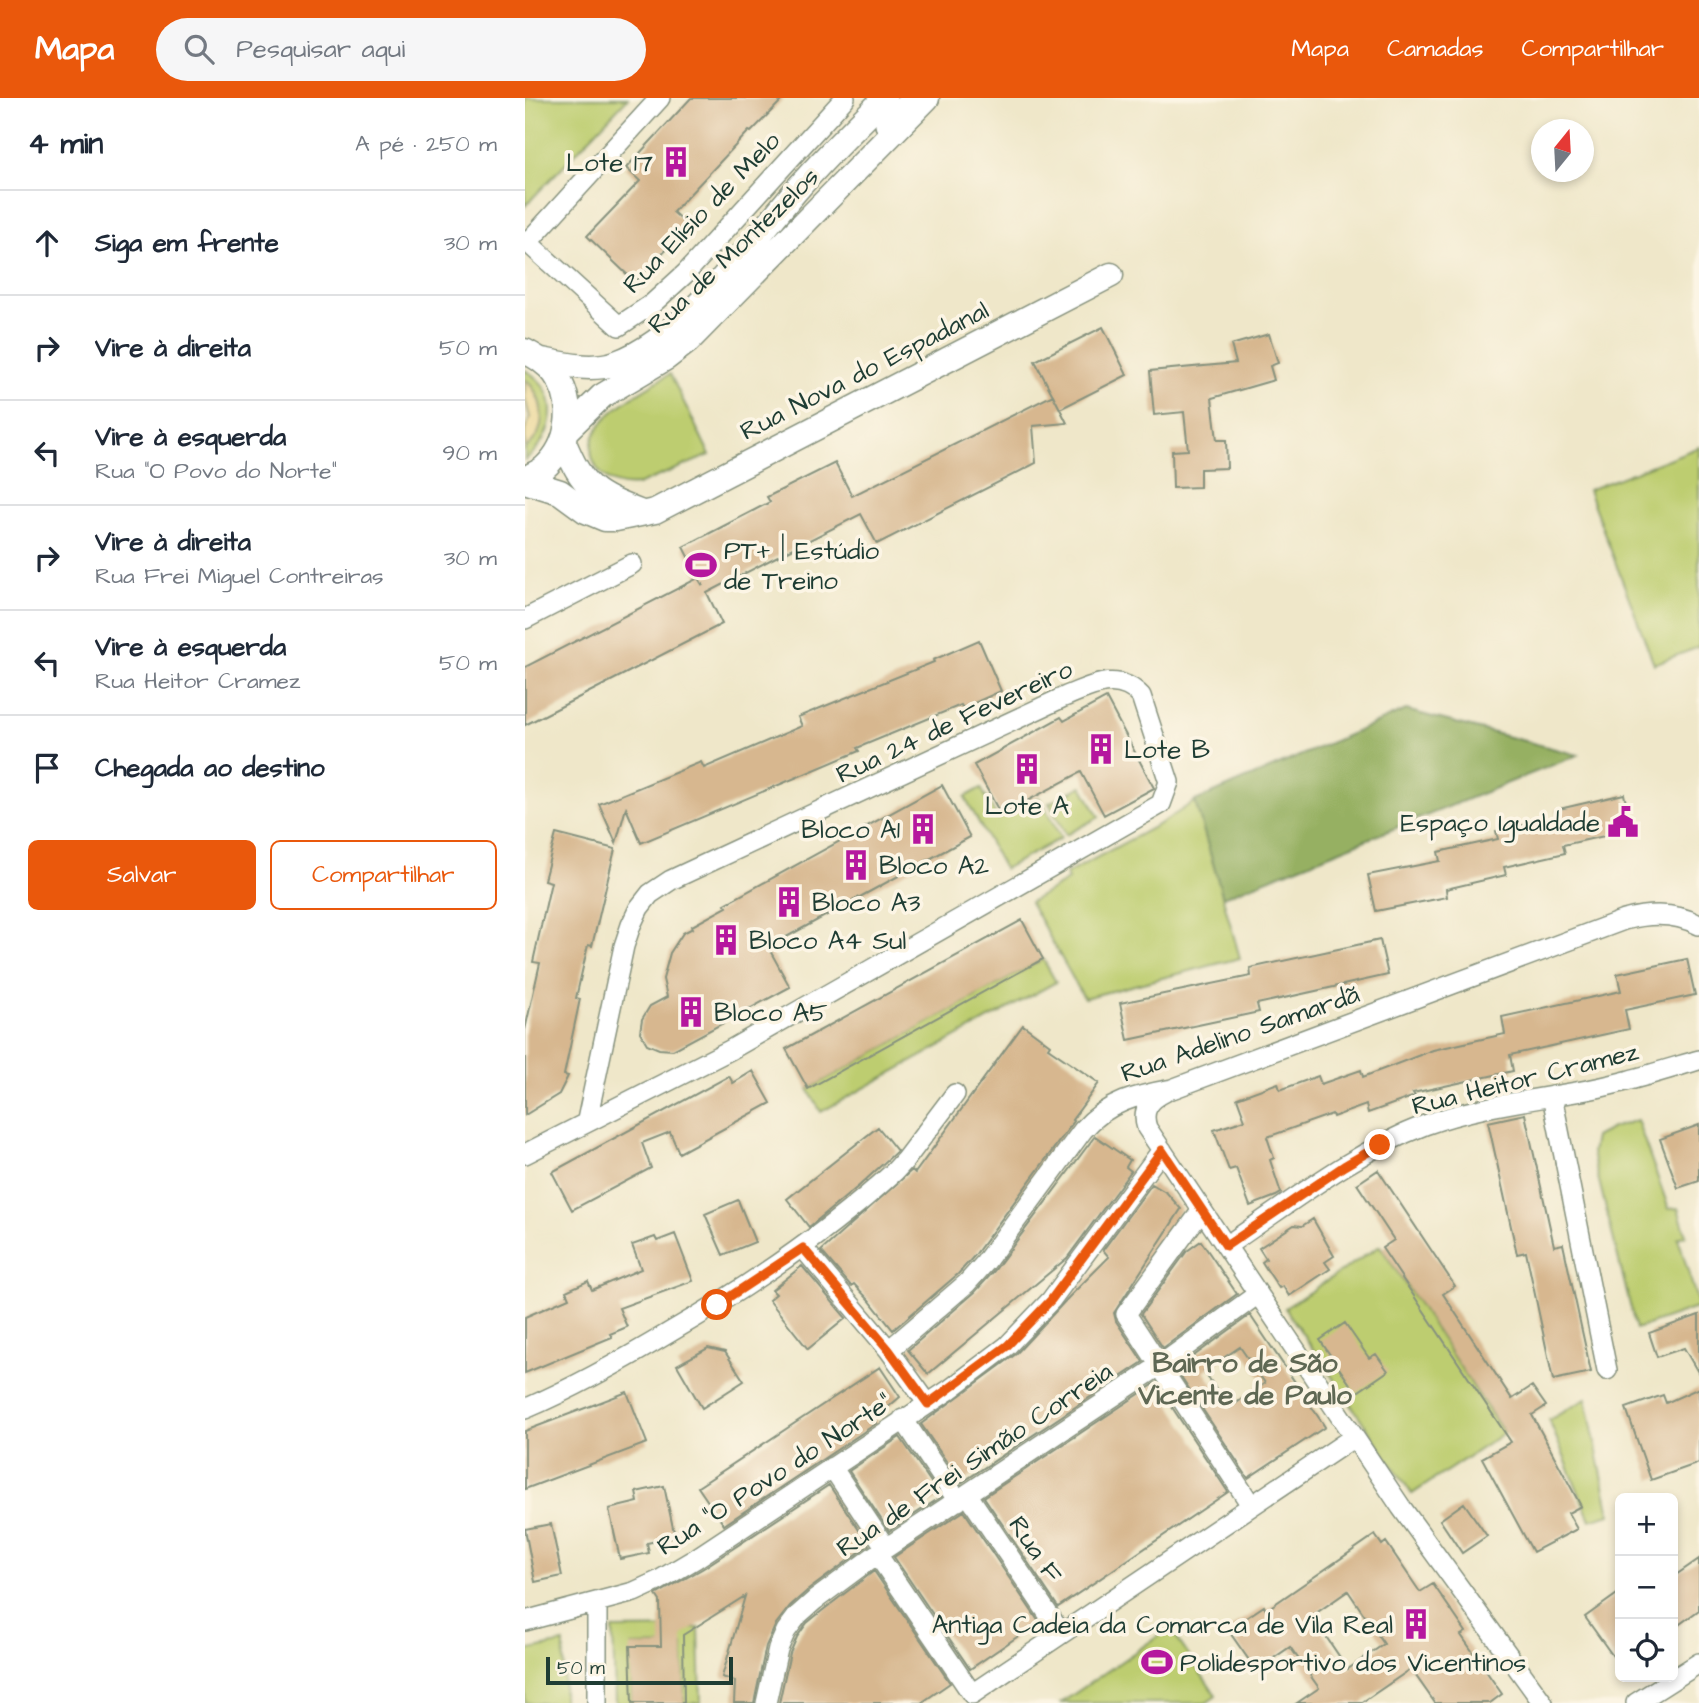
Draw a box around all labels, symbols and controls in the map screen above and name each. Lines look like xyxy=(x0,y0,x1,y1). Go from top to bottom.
search box xyxy=(156,18,646,81)
text: Mapa xyxy=(35,26,114,72)
icon: search xyxy=(180,30,218,68)
text: Pesquisar aqui xyxy=(236,31,405,67)
text: Mapa xyxy=(1291,32,1349,66)
text: Camadas xyxy=(1387,32,1484,66)
text: Compartilhar xyxy=(1522,32,1664,66)
north arrow xyxy=(1531,119,1594,182)
text: 4 min xyxy=(28,123,103,165)
street label: Rua Elísio de Melo xyxy=(615,123,789,302)
text: A pé · 250 m xyxy=(355,128,497,160)
place label: Lote 17 xyxy=(566,145,653,181)
building icon: Lote 17 xyxy=(659,145,693,179)
street label: Rua de Montezelos xyxy=(640,159,827,342)
icon: ahead xyxy=(28,224,66,262)
text: Siga em frente xyxy=(95,225,279,261)
text: 30 m xyxy=(444,227,497,259)
street label: Rua Nova do Espadanal xyxy=(734,292,995,449)
icon: right xyxy=(28,329,66,367)
text: Vire à direita xyxy=(95,330,251,366)
text: 50 m xyxy=(439,332,497,364)
text: Vire à esquerda xyxy=(95,419,286,455)
icon: left xyxy=(28,434,66,472)
text: 90 m xyxy=(442,437,497,469)
text: Rua "O Povo do Norte" xyxy=(95,455,337,487)
text: Vire à direita xyxy=(95,524,251,560)
place label: PT+ | Estúdio de Treino xyxy=(724,533,879,599)
icon: right xyxy=(28,539,66,577)
text: 30 m xyxy=(444,542,497,574)
sports icon: PT+ | Estúdio de Treino xyxy=(684,548,718,582)
text: Rua Frei Miguel Contreiras xyxy=(95,560,384,592)
text: Vire à esquerda xyxy=(95,629,286,665)
icon: left xyxy=(28,644,66,682)
text: 50 m xyxy=(439,647,497,679)
street label: Rua 24 de Fevereiro xyxy=(830,651,1079,793)
text: Rua Heitor Cramez xyxy=(95,665,300,697)
building icon: Lote B xyxy=(1084,732,1118,766)
place label: Lote B xyxy=(1124,732,1210,768)
icon: arrive xyxy=(28,749,66,787)
text: Chegada ao destino xyxy=(95,750,325,786)
building icon: Lote A xyxy=(1010,752,1044,786)
place label: Lote A xyxy=(985,788,1069,824)
place label: Espaço Igualdade xyxy=(1401,805,1600,843)
public building icon: Espaço Igualdade xyxy=(1606,805,1640,839)
place label: Bloco A1 xyxy=(801,812,900,848)
building icon: Bloco A1 xyxy=(906,812,940,846)
button: Salvar xyxy=(28,840,256,910)
button: Compartilhar xyxy=(270,840,497,910)
building icon: Bloco A2 xyxy=(839,848,873,882)
place label: Bloco A2 xyxy=(879,848,989,884)
building icon: Bloco A3 xyxy=(772,885,806,919)
place label: Bloco A3 xyxy=(812,885,921,921)
building icon: Bloco A4 Sul xyxy=(709,923,743,957)
place label: Bloco A4 Sul xyxy=(749,923,906,959)
street label: Rua Adelino Samardã xyxy=(1116,976,1364,1092)
building icon: Bloco A5 xyxy=(674,995,708,1029)
place label: Bloco A5 xyxy=(714,995,828,1031)
street label: Rua Heitor Cramez xyxy=(1408,1033,1642,1125)
route end xyxy=(1364,1129,1395,1160)
route start xyxy=(701,1289,732,1320)
district label: Bairro de São Vicente de Paulo xyxy=(1137,1344,1352,1415)
street label: Rua de Frei Simão Correia xyxy=(829,1354,1120,1566)
street label: Rua "O Povo do Norte" xyxy=(650,1385,899,1564)
map controls xyxy=(1615,1493,1678,1682)
button: + xyxy=(1615,1493,1678,1556)
street label: Rua F xyxy=(1000,1509,1071,1590)
button: − xyxy=(1615,1556,1678,1619)
place label: Antiga Cadeia da Comarca de Vila Real xyxy=(932,1607,1393,1645)
building icon: Antiga Cadeia da Comarca de Vila Real xyxy=(1399,1607,1433,1641)
button: locate xyxy=(1615,1619,1678,1682)
sports icon: Polidesportivo dos Vicentinos xyxy=(1140,1645,1174,1679)
place label: Polidesportivo dos Vicentinos xyxy=(1180,1645,1526,1681)
scale bar xyxy=(546,1654,733,1686)
text: 50 m xyxy=(557,1655,605,1682)

